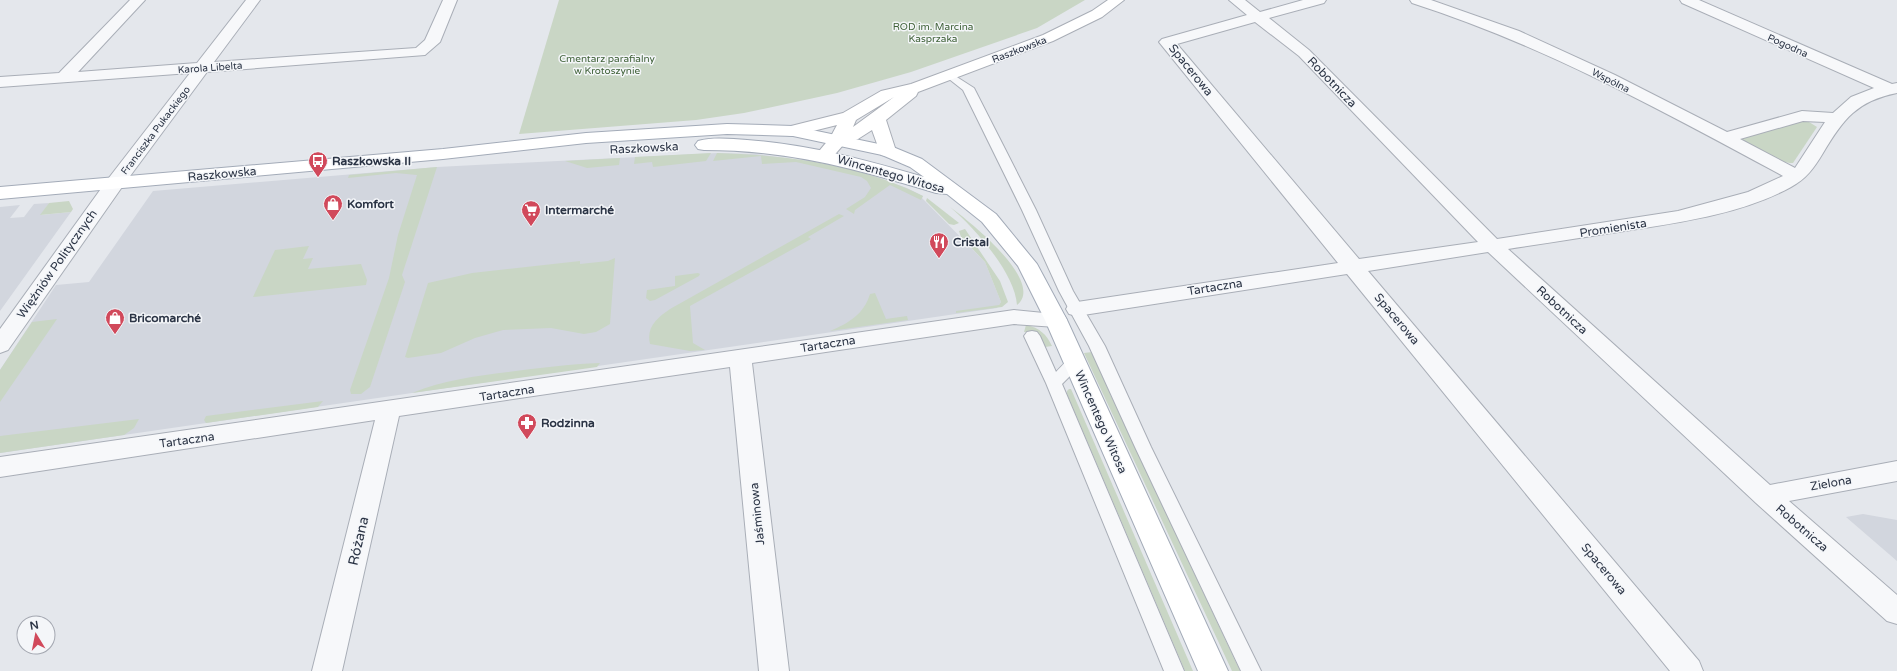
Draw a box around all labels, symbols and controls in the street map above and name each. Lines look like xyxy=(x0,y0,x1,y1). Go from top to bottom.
park label: ROD im. Marcina Kasprzaka xyxy=(893,21,973,45)
street label: Pogodna xyxy=(1765,32,1810,60)
street label: Raszkowska xyxy=(990,34,1048,66)
street label: Spacerowa xyxy=(1166,41,1216,99)
park label: Cmentarz parafialny w Krotoszynie xyxy=(559,53,655,77)
street label: Robotnicza xyxy=(1305,54,1359,110)
street label: Karola Libelta xyxy=(177,60,243,76)
street label: Wspólna xyxy=(1590,66,1632,96)
street label: Franciszka Pukackiego xyxy=(119,84,193,177)
street label: Raszkowska xyxy=(609,139,679,157)
bus stop icon: Raszkowska II xyxy=(307,150,329,178)
street label: Wincentego Witosa xyxy=(836,152,946,196)
place label: Raszkowska II xyxy=(332,154,411,168)
street label: Raszkowska xyxy=(187,164,257,184)
shop icon: Komfort xyxy=(322,193,344,221)
place label: Komfort xyxy=(347,197,394,211)
supermarket icon: Intermarché xyxy=(520,199,542,227)
place label: Intermarché xyxy=(545,203,614,217)
street label: Więźniów Politycznych xyxy=(14,207,100,321)
street label: Promienista xyxy=(1578,216,1648,240)
restaurant icon: Cristal xyxy=(928,231,950,259)
place label: Cristal xyxy=(953,235,989,249)
street label: Tartaczna xyxy=(1187,276,1243,298)
street label: Robotnicza xyxy=(1534,283,1590,337)
street label: Spacerowa xyxy=(1372,291,1422,347)
shop icon: Bricomarché xyxy=(104,307,126,335)
place label: Bricomarché xyxy=(129,311,201,325)
street label: Tartaczna xyxy=(800,333,856,355)
street label: Wincentego Witosa xyxy=(1072,368,1130,476)
street label: Tartaczna xyxy=(479,382,535,404)
pharmacy icon: Rodzinna xyxy=(516,412,538,440)
place label: Rodzinna xyxy=(541,416,595,430)
street label: Tartaczna xyxy=(159,429,215,451)
street label: Zielona xyxy=(1809,472,1853,494)
street label: Jaśminowa xyxy=(747,482,767,546)
street label: Robotnicza xyxy=(1773,502,1831,554)
street label: Różana xyxy=(345,515,372,567)
street label: Spacerowa xyxy=(1579,541,1629,597)
north arrow xyxy=(16,615,56,655)
text: N xyxy=(29,618,40,633)

